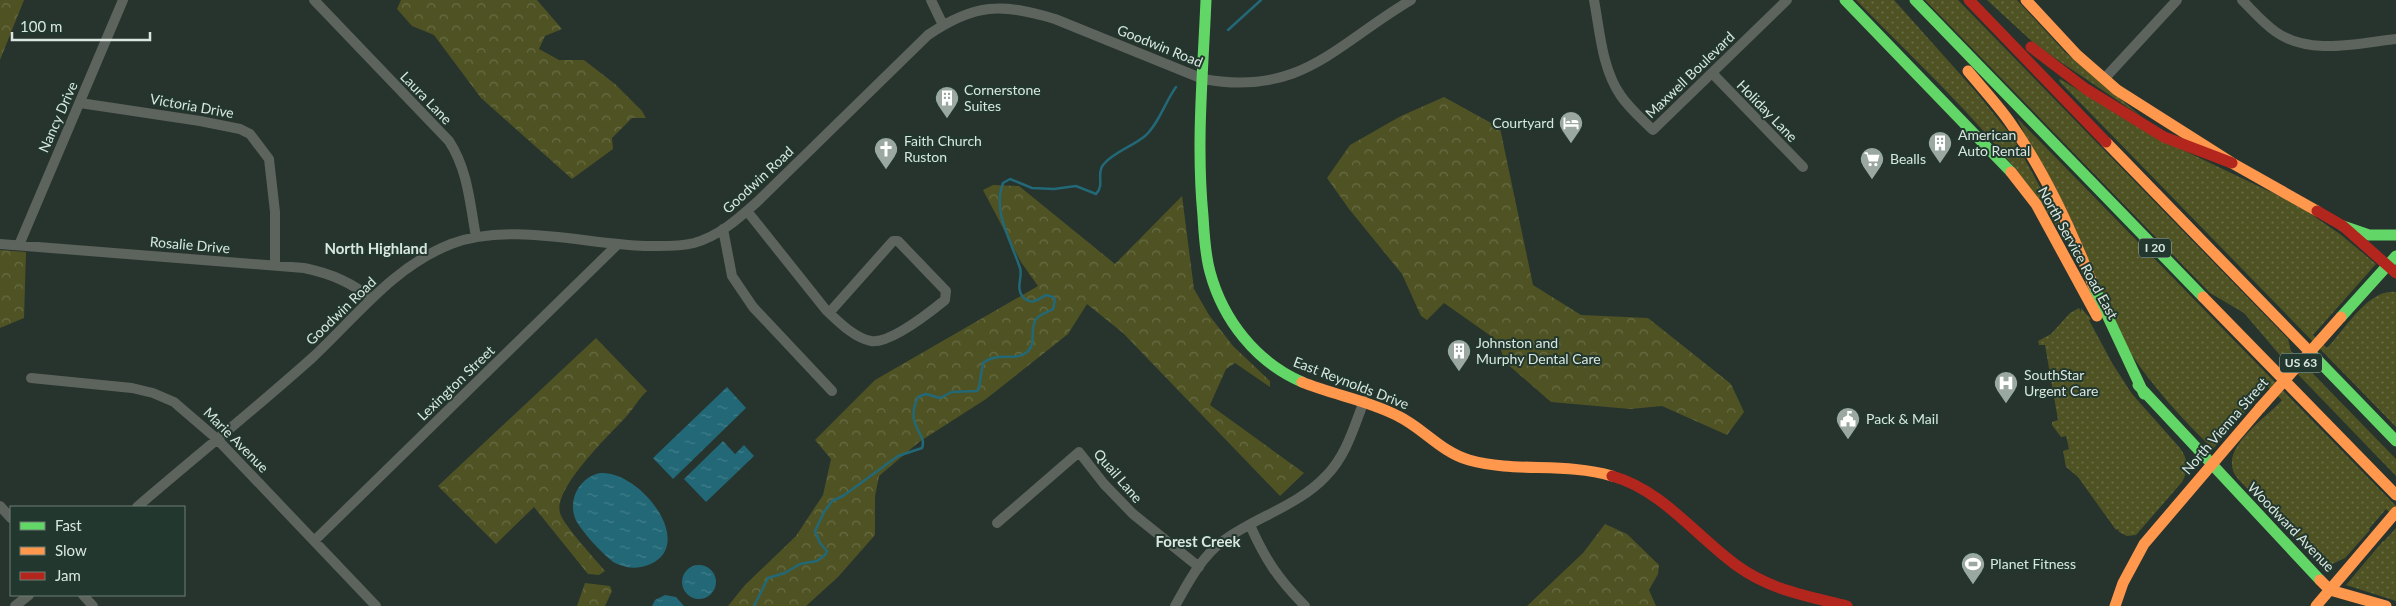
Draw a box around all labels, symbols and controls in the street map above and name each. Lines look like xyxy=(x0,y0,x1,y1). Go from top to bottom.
scale bar xyxy=(12,10,150,42)
text: 100 m xyxy=(20,17,62,35)
street label: Goodwin Road xyxy=(1115,21,1205,70)
street label: Maxwell Boulevard xyxy=(1642,28,1738,121)
street label: Laura Lane xyxy=(397,68,456,128)
street label: Holiday Lane xyxy=(1734,76,1801,145)
street label: Nancy Drive xyxy=(34,79,81,155)
place label: Cornerstone Suites xyxy=(964,81,1041,114)
building icon: Cornerstone Suites xyxy=(934,85,960,119)
street label: Victoria Drive xyxy=(149,90,235,121)
hotel icon: Courtyard xyxy=(1558,110,1584,144)
place label: Courtyard xyxy=(1492,114,1554,131)
place label: American Auto Rental xyxy=(1958,126,2030,159)
building icon: American Auto Rental xyxy=(1927,130,1953,164)
place label: Faith Church Ruston xyxy=(904,132,982,165)
church icon: Faith Church Ruston xyxy=(873,136,899,170)
street label: Goodwin Road xyxy=(719,142,797,217)
supermarket icon: Bealls xyxy=(1859,146,1885,180)
place label: Bealls xyxy=(1890,150,1926,167)
street label: North Service Road East xyxy=(2035,184,2122,322)
street label: Rosalie Drive xyxy=(149,233,231,256)
road number: I 20 xyxy=(2139,238,2171,258)
district label: North Highland xyxy=(324,239,428,257)
street label: Goodwin Road xyxy=(302,273,379,348)
place label: Johnston and Murphy Dental Care xyxy=(1476,334,1601,367)
building icon: Johnston and Murphy Dental Care xyxy=(1446,338,1472,372)
street label: Lexington Street xyxy=(414,342,498,424)
street label: East Reynolds Drive xyxy=(1291,353,1411,412)
road number: US 63 xyxy=(2280,353,2322,372)
place label: SouthStar Urgent Care xyxy=(2024,366,2098,399)
hospital icon: SouthStar Urgent Care xyxy=(1993,370,2019,404)
street label: North Vienna Street xyxy=(2178,374,2271,478)
street label: Marie Avenue xyxy=(200,404,272,476)
public building icon: Pack & Mail xyxy=(1835,406,1861,440)
place label: Pack & Mail xyxy=(1866,410,1939,427)
street label: Quail Lane xyxy=(1090,445,1146,506)
street label: Woodward Avenue xyxy=(2244,479,2338,575)
legend xyxy=(10,506,185,596)
text: Fast xyxy=(55,516,82,534)
district label: Forest Creek xyxy=(1156,532,1241,550)
text: Slow xyxy=(55,541,87,559)
sports icon: Planet Fitness xyxy=(1960,551,1986,585)
place label: Planet Fitness xyxy=(1990,555,2076,572)
text: Jam xyxy=(55,566,81,584)

